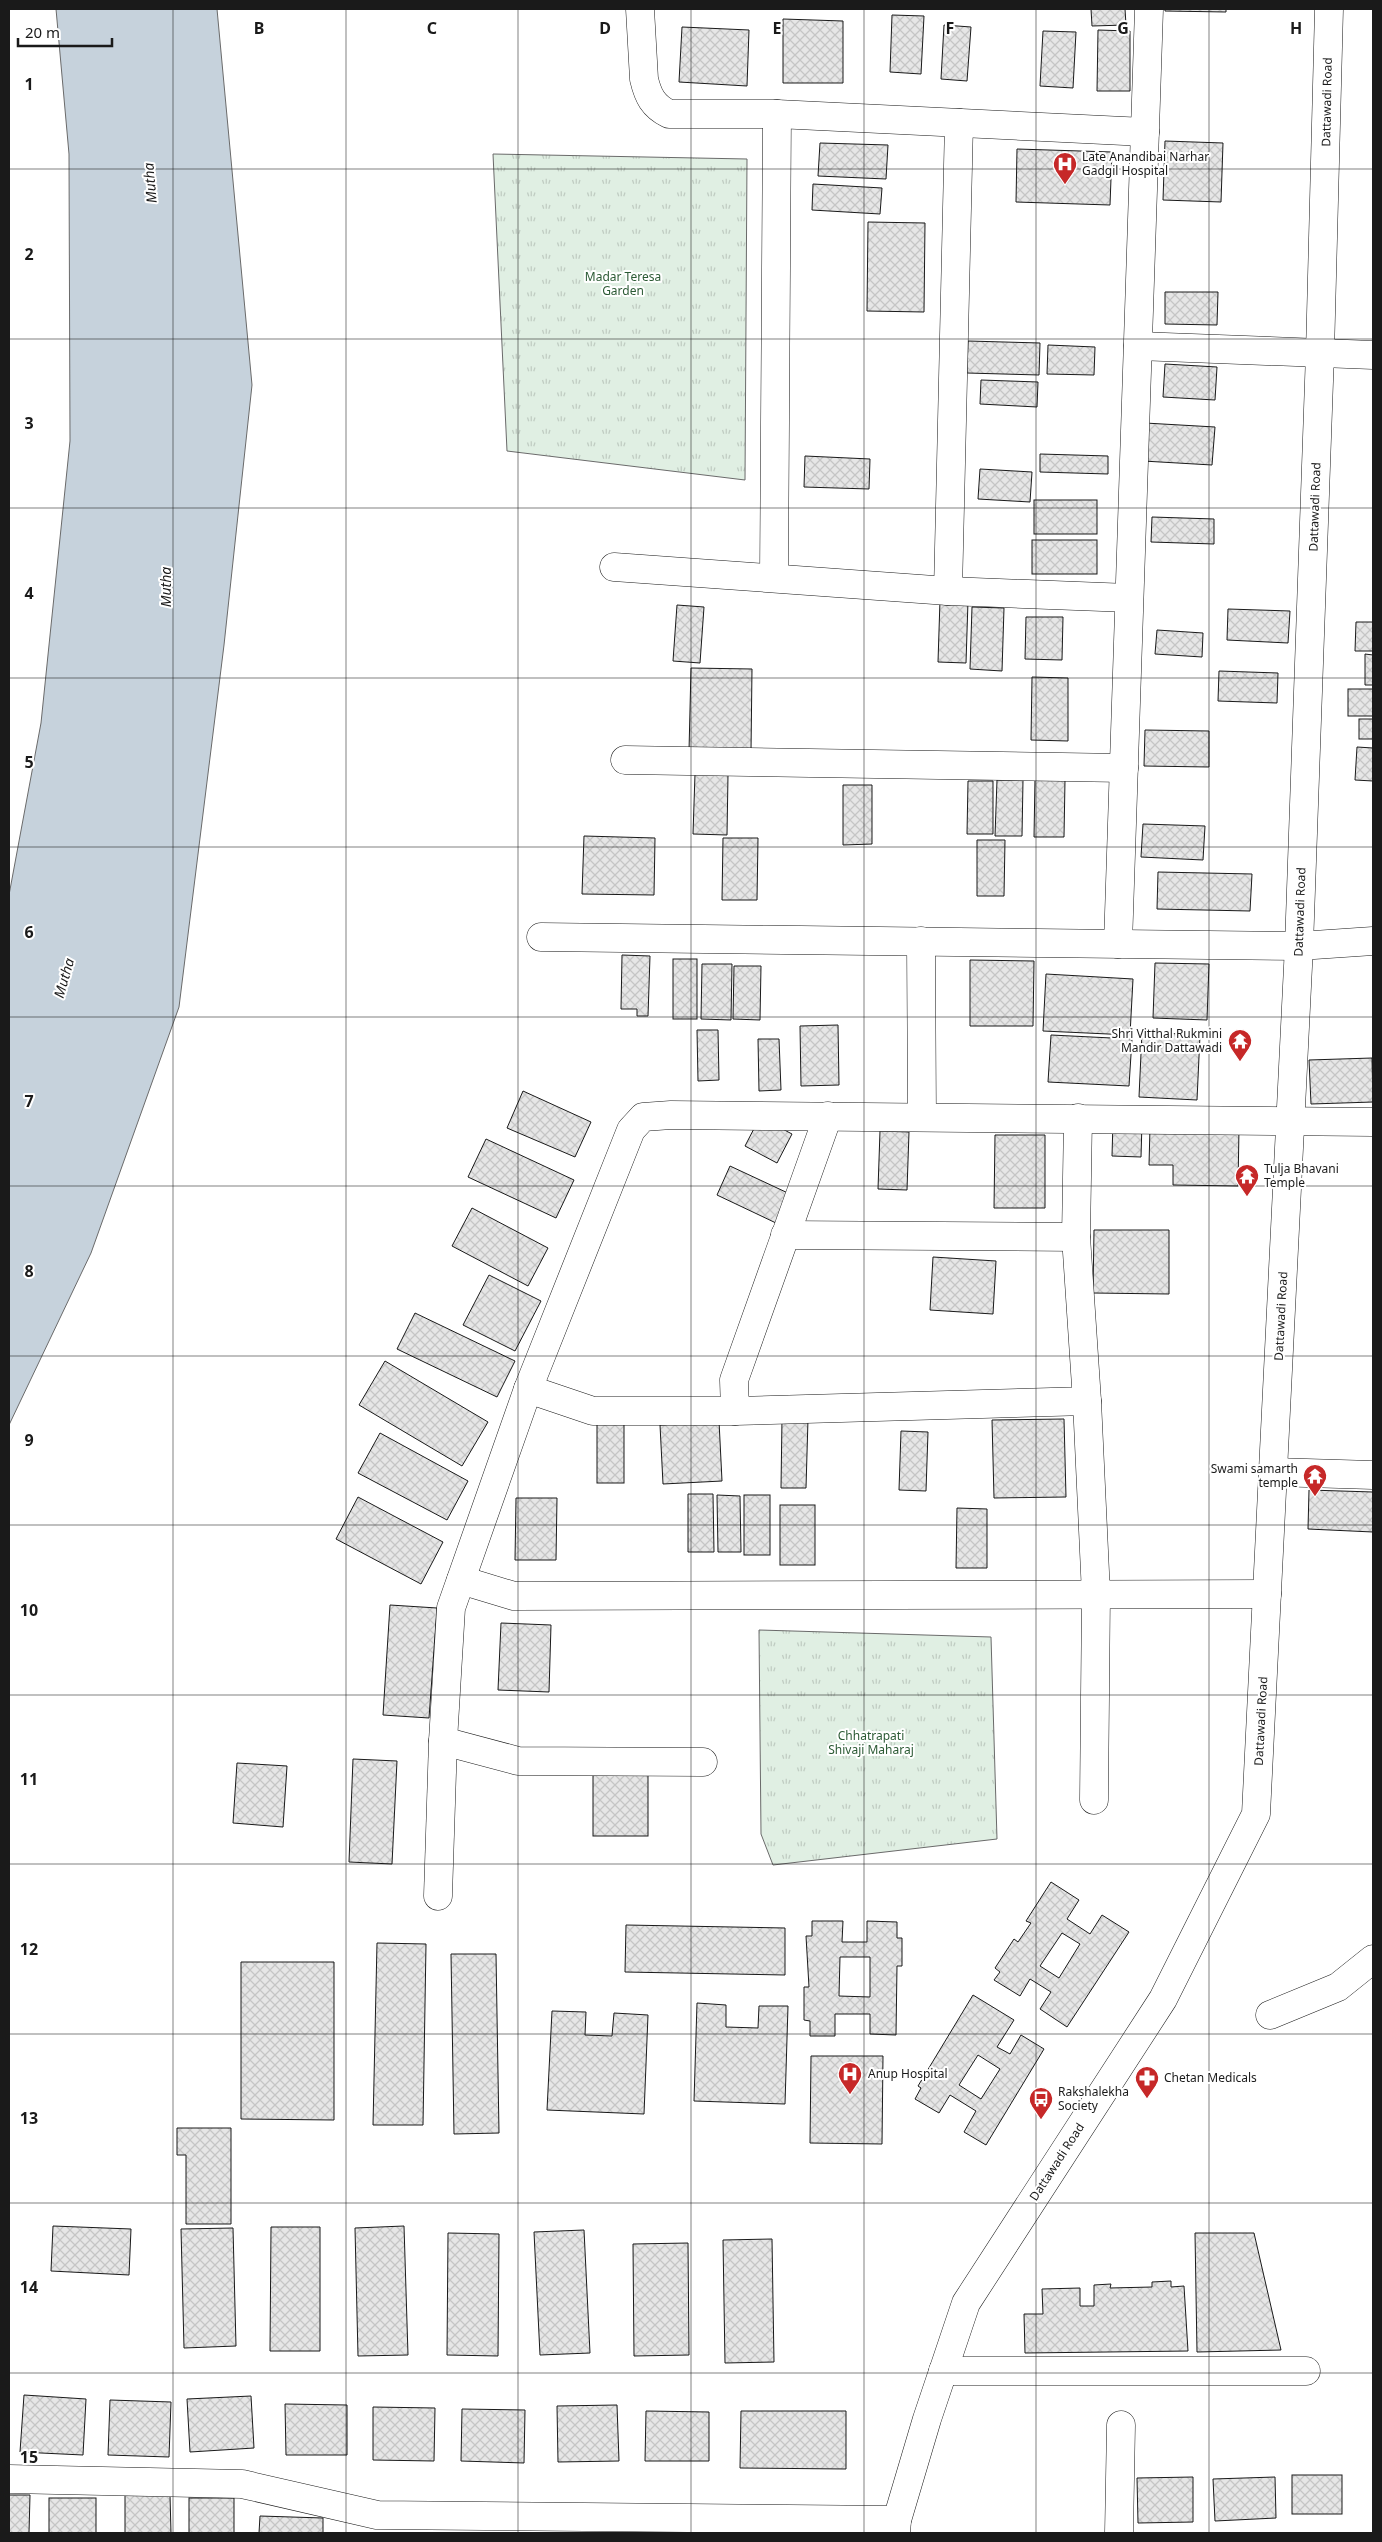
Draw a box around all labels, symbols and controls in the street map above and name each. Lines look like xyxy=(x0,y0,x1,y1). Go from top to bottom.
scale bar xyxy=(18,15,111,47)
text: B xyxy=(254,17,264,39)
text: C xyxy=(427,17,437,39)
text: D xyxy=(599,17,611,39)
text: E xyxy=(773,17,782,39)
text: F xyxy=(946,17,954,39)
text: G xyxy=(1117,17,1129,39)
text: H xyxy=(1290,17,1302,39)
text: 20 m xyxy=(25,22,60,42)
street label: Dattawadi Road xyxy=(1317,57,1336,147)
text: 1 xyxy=(24,73,34,95)
place label: Late Anandibai Narhar Gadgil Hospital xyxy=(1082,148,1209,179)
hospital icon: Late Anandibai Narhar Gadgil Hospital xyxy=(1052,151,1078,185)
water label: Mutha xyxy=(138,162,161,204)
text: 2 xyxy=(24,243,34,265)
park label: Madar Teresa Garden xyxy=(585,268,661,299)
text: 3 xyxy=(24,412,34,434)
street label: Dattawadi Road xyxy=(1304,462,1325,552)
water label: Mutha xyxy=(156,567,175,607)
text: 4 xyxy=(24,582,34,604)
text: 5 xyxy=(24,751,34,773)
street label: Dattawadi Road xyxy=(1289,867,1310,957)
text: 6 xyxy=(24,921,34,943)
water label: Mutha xyxy=(49,956,78,1000)
place label: Shri Vitthal Rukmini Mandir Dattawadi xyxy=(1111,1025,1222,1056)
temple icon: Shri Vitthal Rukmini Mandir Dattawadi xyxy=(1227,1028,1253,1062)
text: 7 xyxy=(24,1090,34,1112)
place label: Tulja Bhavani Temple xyxy=(1264,1160,1339,1191)
temple icon: Tulja Bhavani Temple xyxy=(1234,1163,1260,1197)
text: 8 xyxy=(24,1260,34,1282)
street label: Dattawadi Road xyxy=(1270,1271,1291,1361)
text: 9 xyxy=(24,1429,34,1451)
place label: Swami samarth temple xyxy=(1211,1460,1298,1491)
temple icon: Swami samarth temple xyxy=(1302,1463,1328,1497)
text: 10 xyxy=(20,1599,38,1621)
street label: Dattawadi Road xyxy=(1250,1676,1271,1766)
park label: Chhatrapati Shivaji Maharaj xyxy=(828,1727,914,1758)
text: 11 xyxy=(20,1768,38,1790)
text: 12 xyxy=(20,1938,38,1960)
hospital icon: Anup Hospital xyxy=(837,2061,863,2095)
place label: Anup Hospital xyxy=(868,2065,948,2082)
pharmacy icon: Chetan Medicals xyxy=(1134,2065,1160,2099)
place label: Chetan Medicals xyxy=(1164,2069,1257,2086)
place label: Rakshalekha Society xyxy=(1058,2083,1129,2114)
bus stop icon: Rakshalekha Society xyxy=(1028,2086,1054,2120)
text: 13 xyxy=(20,2107,38,2129)
street label: Dattawadi Road xyxy=(1025,2120,1088,2204)
text: 14 xyxy=(20,2276,38,2298)
text: 15 xyxy=(20,2446,38,2468)

